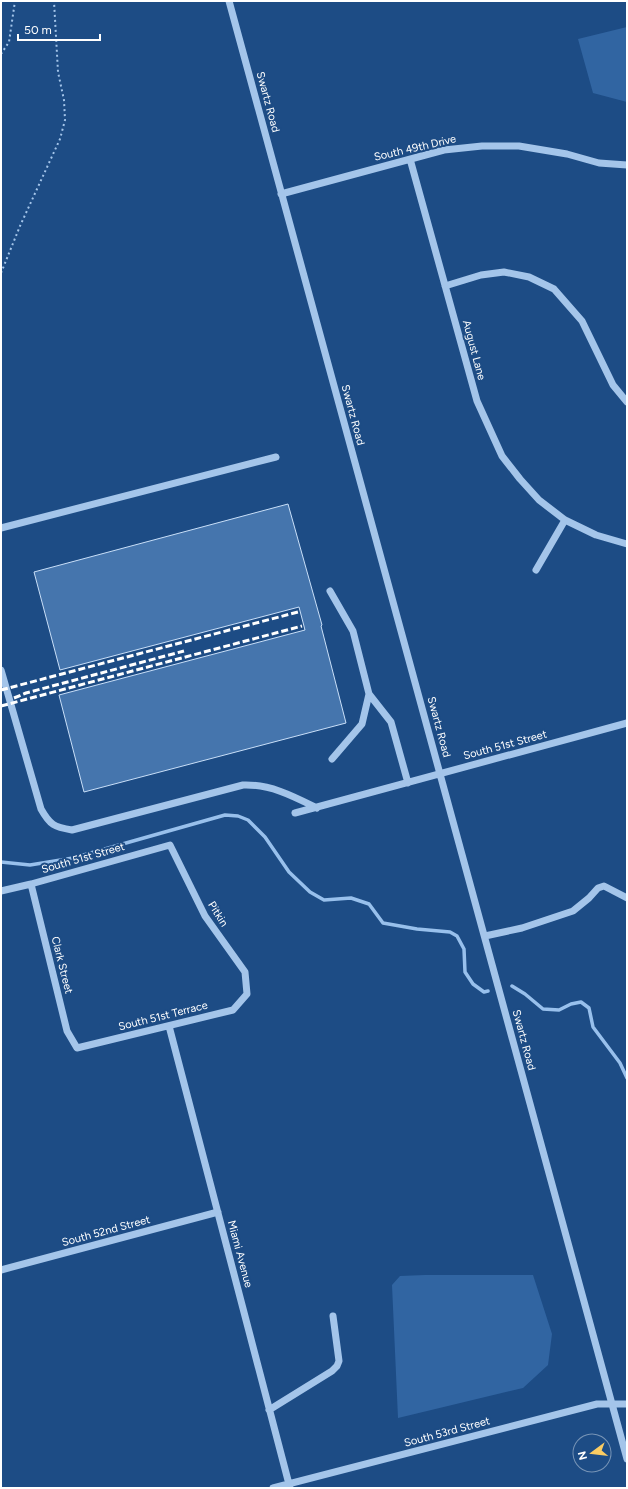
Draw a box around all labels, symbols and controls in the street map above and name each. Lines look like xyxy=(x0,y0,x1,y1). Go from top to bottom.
scale bar xyxy=(18,16,100,42)
text: 50 m xyxy=(24,23,52,37)
street label: Swartz Road xyxy=(254,70,282,134)
street label: South 49th Drive xyxy=(373,132,457,164)
street label: August Lane xyxy=(460,319,488,381)
street label: Swartz Road xyxy=(339,383,367,447)
street label: Swartz Road xyxy=(425,695,453,759)
street label: South 51st Street xyxy=(462,728,548,762)
street label: South 51st Street xyxy=(40,840,126,876)
street label: Pitkin xyxy=(205,899,231,929)
street label: Clark Street xyxy=(49,935,75,995)
street label: South 51st Terrace xyxy=(117,999,209,1033)
street label: Swartz Road xyxy=(510,1008,538,1072)
street label: South 52nd Street xyxy=(60,1213,152,1249)
street label: Miami Avenue xyxy=(225,1219,255,1289)
street label: South 53rd Street xyxy=(403,1414,491,1450)
north arrow xyxy=(572,1433,612,1473)
text: N xyxy=(575,1450,590,1461)

